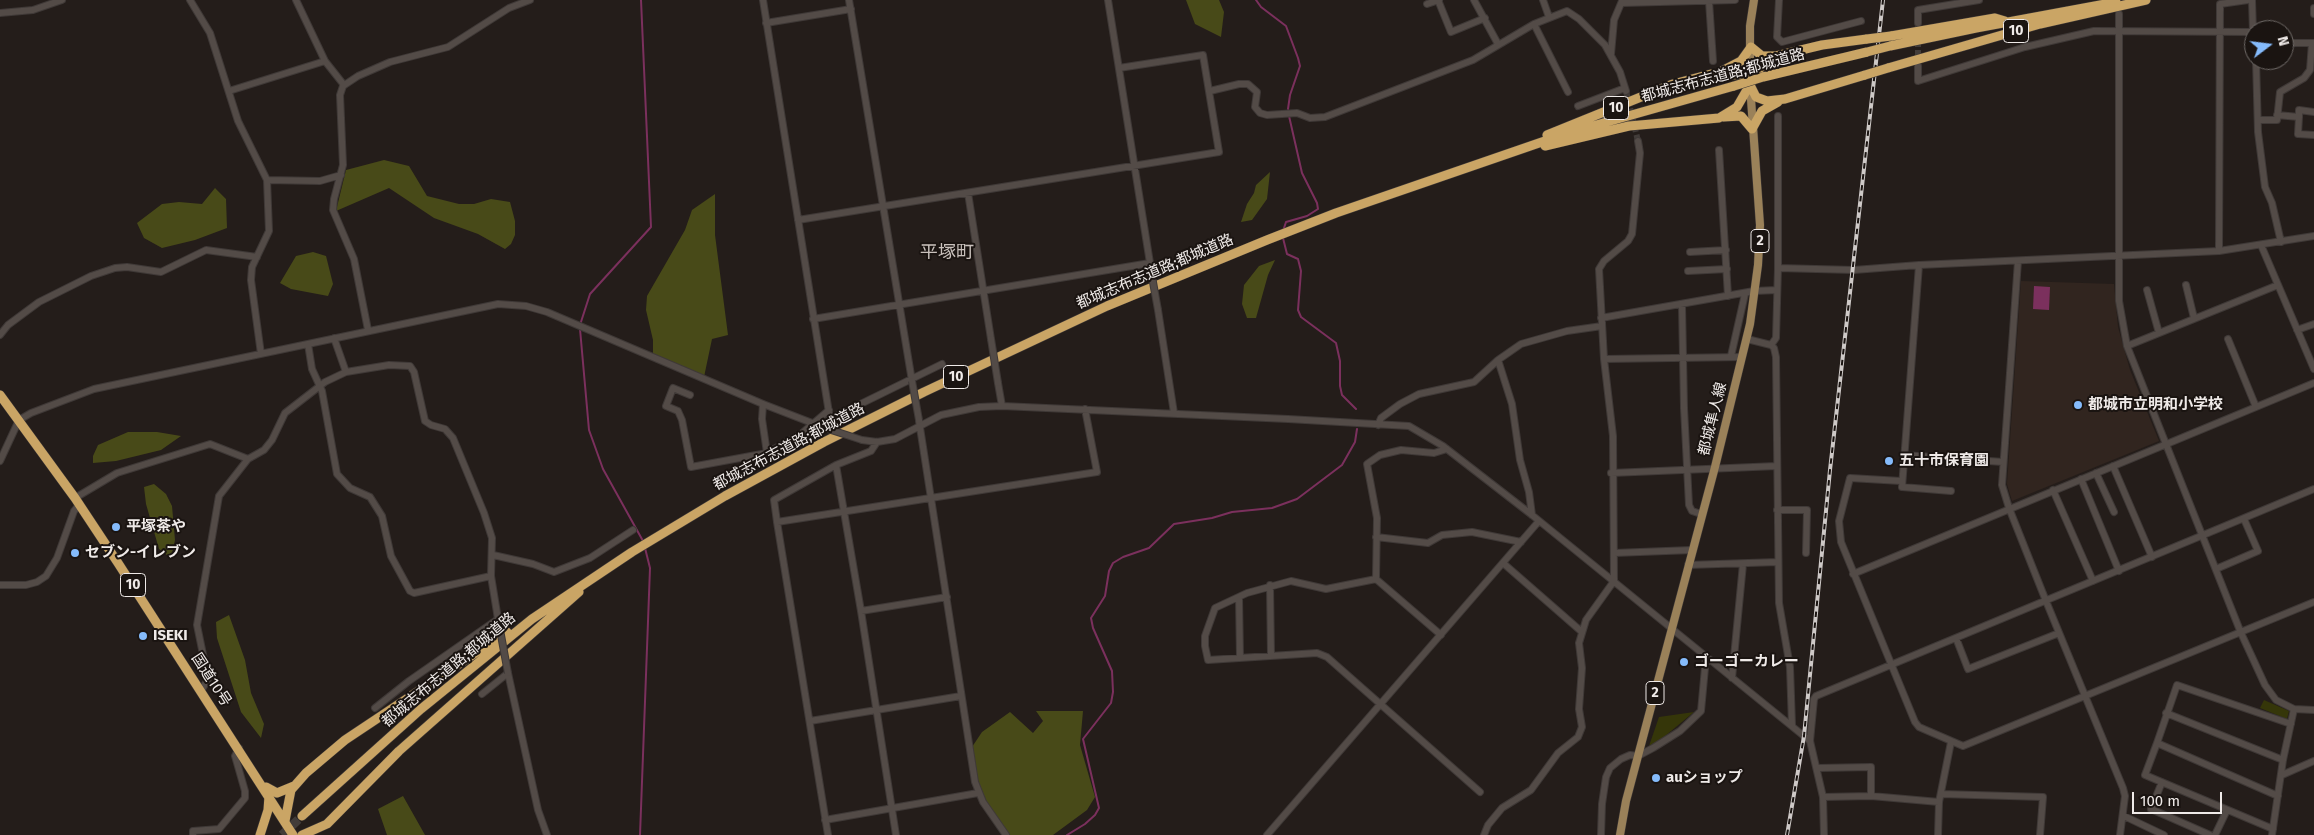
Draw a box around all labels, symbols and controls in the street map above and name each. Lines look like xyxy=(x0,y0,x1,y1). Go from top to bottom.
road number: 10 xyxy=(2004,20,2028,42)
north arrow xyxy=(2244,20,2294,70)
text: N xyxy=(2274,35,2292,48)
street label: 都城志布志道路;都城道路 xyxy=(1639,45,1807,107)
road number: 10 xyxy=(1604,96,1628,120)
road number: 2 xyxy=(1751,230,1769,252)
street label: 都城志布志道路;都城道路 xyxy=(1074,231,1236,313)
district label: 平塚町 xyxy=(920,242,974,264)
road number: 10 xyxy=(944,366,968,388)
street label: 都城隼人線 xyxy=(1695,380,1731,458)
place label: 都城市立明和小学校 xyxy=(2088,396,2223,414)
street label: 都城志布志道路;都城道路 xyxy=(710,399,868,495)
marker: 都城市立明和小学校 xyxy=(2072,399,2084,411)
place label: 五十市保育園 xyxy=(1899,452,1989,470)
marker: 五十市保育園 xyxy=(1883,455,1895,467)
place label: 平塚茶や xyxy=(126,518,186,536)
marker: 平塚茶や xyxy=(110,521,122,533)
place label: セブン-イレブン xyxy=(85,544,196,562)
marker: セブン-イレブン xyxy=(69,547,81,559)
road number: 10 xyxy=(120,574,146,596)
street label: 都城志布志道路;都城道路 xyxy=(379,609,519,731)
place label: ISEKI xyxy=(153,627,188,645)
marker: ISEKI xyxy=(137,630,149,642)
street label: 国道10号 xyxy=(187,650,235,710)
place label: ゴーゴーカレー xyxy=(1694,653,1799,671)
marker: ゴーゴーカレー xyxy=(1678,656,1690,668)
road number: 2 xyxy=(1646,681,1664,704)
place label: auショップ xyxy=(1666,769,1743,787)
marker: auショップ xyxy=(1650,772,1662,784)
scale bar xyxy=(2134,782,2224,814)
text: 100 m xyxy=(2140,792,2180,810)

